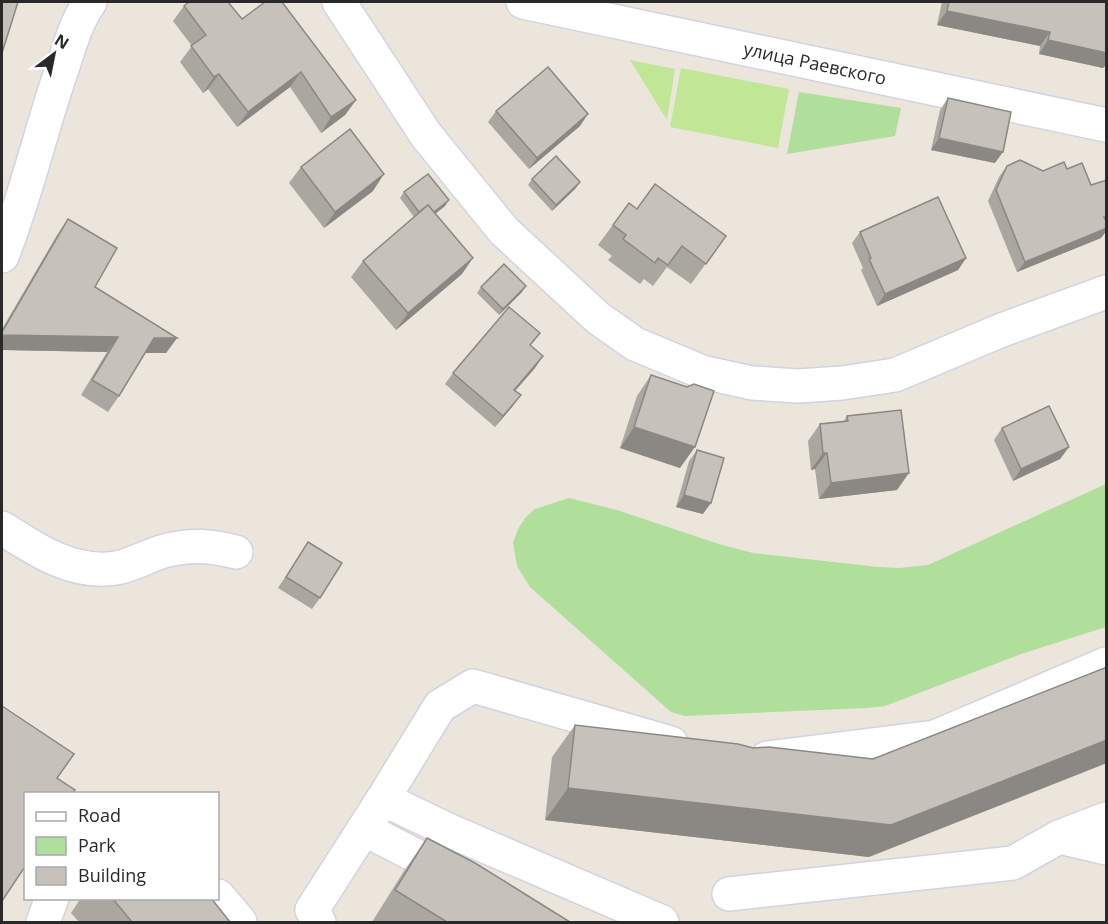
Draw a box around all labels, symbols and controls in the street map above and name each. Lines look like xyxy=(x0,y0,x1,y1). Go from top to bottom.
north arrow xyxy=(24,24,84,84)
text: N xyxy=(51,29,73,54)
street label: улица Раевского xyxy=(741,36,889,90)
legend xyxy=(24,792,219,900)
text: Road xyxy=(78,803,121,827)
text: Park xyxy=(78,833,116,857)
text: Building xyxy=(78,863,146,887)

